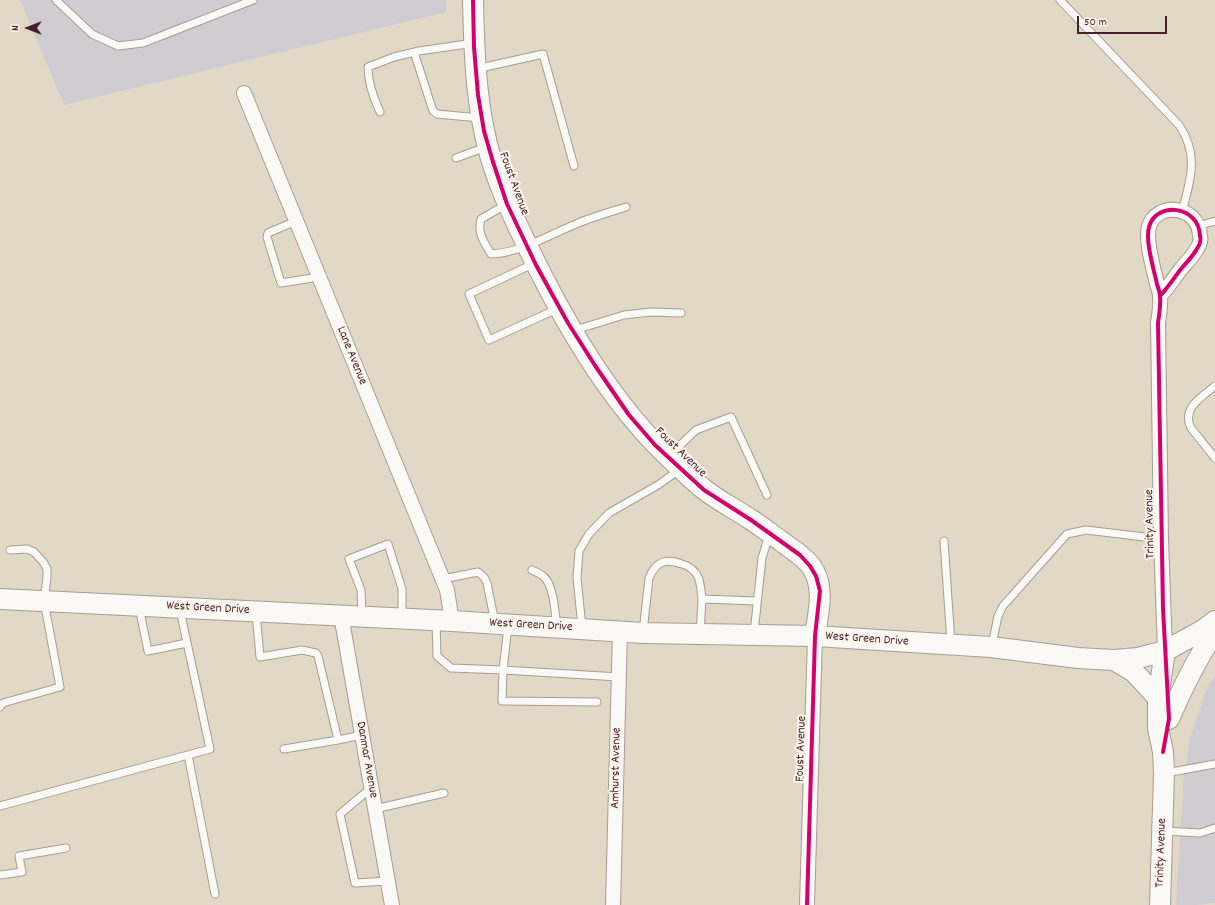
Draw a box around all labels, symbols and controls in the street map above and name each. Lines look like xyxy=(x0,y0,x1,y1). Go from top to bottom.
north arrow xyxy=(8,8,48,48)
scale bar xyxy=(1079,8,1169,34)
text: 50 m xyxy=(1084,14,1107,31)
text: N xyxy=(8,25,24,31)
street label: Foust Avenue xyxy=(494,150,532,218)
street label: Lane Avenue xyxy=(332,324,370,388)
street label: Foust Avenue xyxy=(651,424,709,482)
street label: Trinity Avenue xyxy=(1143,489,1159,559)
street label: West Green Drive xyxy=(166,599,250,619)
street label: West Green Drive xyxy=(489,616,573,636)
street label: West Green Drive xyxy=(825,629,909,651)
street label: Foust Avenue xyxy=(793,716,811,782)
street label: Danmar Avenue xyxy=(352,721,380,799)
street label: Amhurst Avenue xyxy=(608,727,626,809)
street label: Trinity Avenue xyxy=(1153,818,1171,888)

